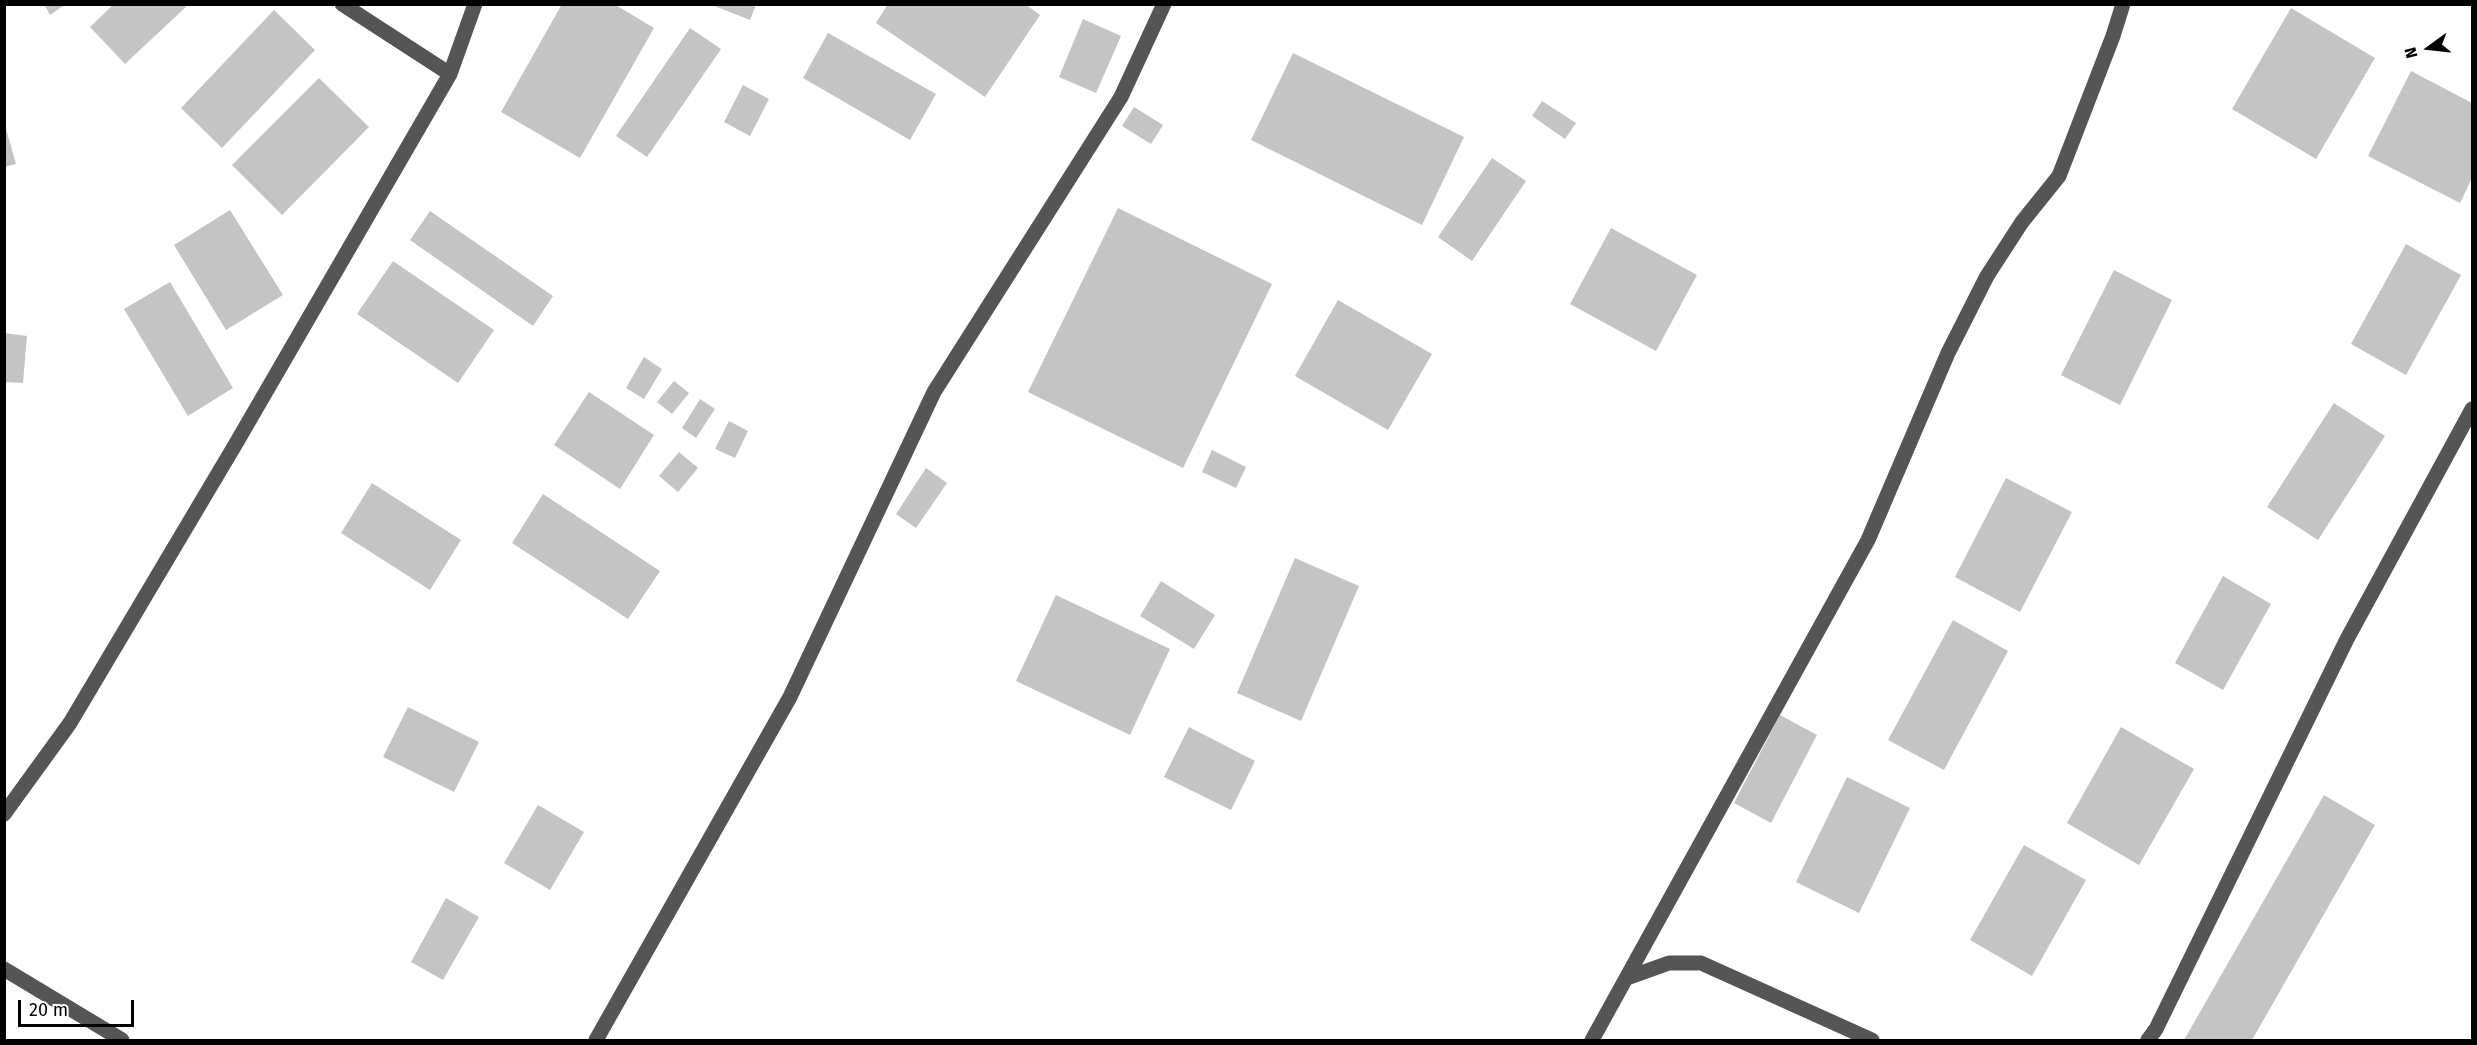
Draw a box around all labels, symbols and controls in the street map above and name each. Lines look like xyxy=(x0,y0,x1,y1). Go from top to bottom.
north arrow xyxy=(2399,18,2459,78)
text: N xyxy=(2401,45,2422,60)
scale bar xyxy=(21,988,136,1026)
text: 20 m xyxy=(29,999,68,1021)

